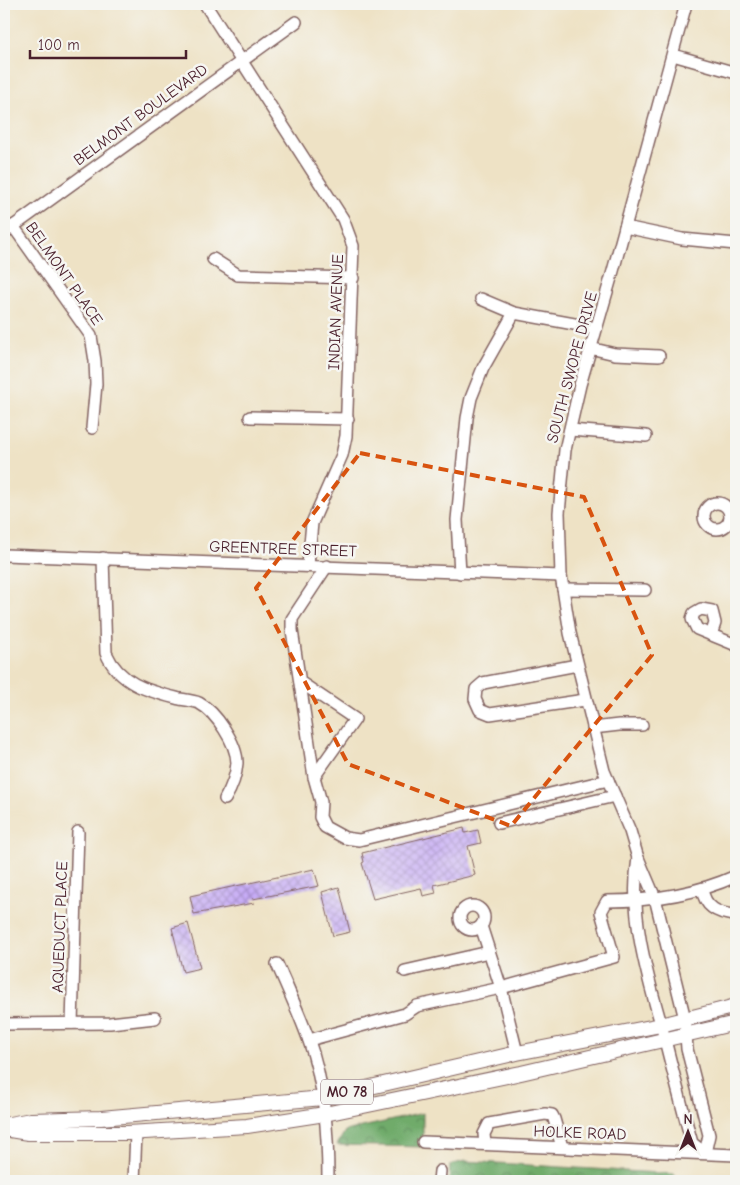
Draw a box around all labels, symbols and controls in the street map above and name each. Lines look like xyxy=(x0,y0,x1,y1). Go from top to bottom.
scale bar xyxy=(30,28,186,60)
text: 100 m xyxy=(38,36,80,54)
street label: BELMONT BOULEVARD xyxy=(70,60,211,169)
street label: BELMONT PLACE xyxy=(22,219,106,329)
street label: INDIAN AVENUE xyxy=(325,253,347,370)
street label: SOUTH SWOPE DRIVE xyxy=(543,289,601,445)
street label: GREENTREE STREET xyxy=(209,537,358,561)
street label: AQUEDUCT PLACE xyxy=(49,861,71,993)
road number: MO 78 xyxy=(321,1080,373,1104)
north arrow xyxy=(662,1108,712,1158)
text: N xyxy=(683,1111,693,1128)
street label: HOLKE ROAD xyxy=(533,1122,627,1144)

